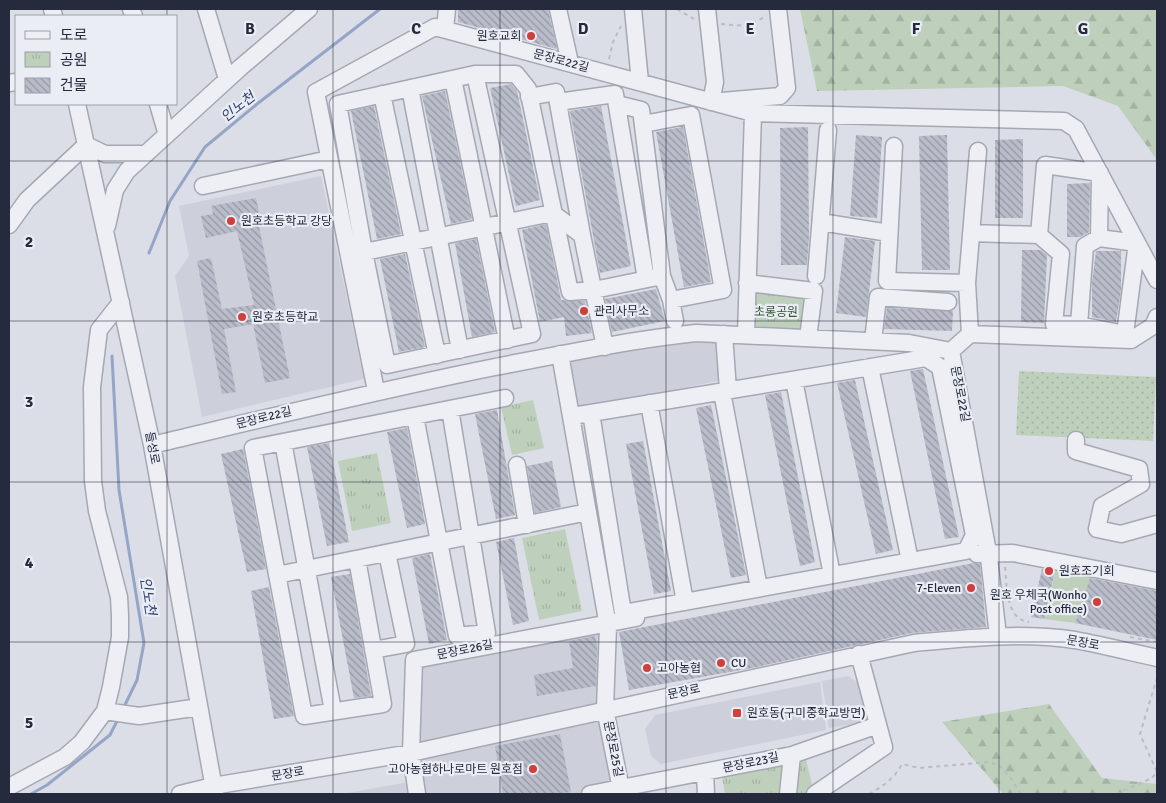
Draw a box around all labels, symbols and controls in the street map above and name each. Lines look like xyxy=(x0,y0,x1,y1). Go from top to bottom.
legend xyxy=(15,15,178,105)
text: B xyxy=(245,19,255,39)
text: C xyxy=(411,19,421,39)
text: D xyxy=(578,19,589,39)
text: E xyxy=(745,19,755,39)
text: F xyxy=(912,19,921,39)
text: G xyxy=(1078,19,1088,39)
text: 도로 xyxy=(60,26,88,44)
place label: 원호교회 xyxy=(477,29,521,44)
marker: 원호교회 xyxy=(525,30,537,42)
street label: 문장로22길 xyxy=(531,46,591,76)
text: 공원 xyxy=(60,51,88,69)
text: 건물 xyxy=(60,76,88,94)
water label: 인노천 xyxy=(218,88,259,126)
place label: 원호초등학교 강당 xyxy=(241,214,332,229)
marker: 원호초등학교 강당 xyxy=(225,215,237,227)
text: 2 xyxy=(25,232,33,252)
place label: 관리사무소 xyxy=(594,304,649,319)
marker: 관리사무소 xyxy=(578,305,590,317)
park label: 초롱공원 xyxy=(754,305,798,320)
place label: 원호초등학교 xyxy=(252,310,318,325)
marker: 원호초등학교 xyxy=(236,311,248,323)
street label: 문장로22길 xyxy=(947,365,973,423)
text: 3 xyxy=(25,392,33,412)
street label: 문장로22길 xyxy=(234,404,294,432)
street label: 들성로 xyxy=(141,430,163,466)
text: 4 xyxy=(25,553,34,573)
place label: 원호조기회 xyxy=(1059,564,1114,579)
marker: 원호조기회 xyxy=(1043,565,1055,577)
water label: 인노천 xyxy=(137,576,160,618)
place label: 7-Eleven xyxy=(916,581,961,596)
marker: 7-Eleven xyxy=(965,582,977,594)
place label: 원호 우체국(Wonho Post office) xyxy=(990,588,1087,617)
marker: 원호 우체국(Wonho Post office) xyxy=(1091,596,1103,608)
street label: 문장로 xyxy=(1065,633,1101,653)
street label: 문장로26길 xyxy=(436,637,494,663)
place label: CU xyxy=(731,656,746,671)
marker: CU xyxy=(715,657,727,669)
place label: 고아농협 xyxy=(657,661,701,676)
marker: 고아농협 xyxy=(641,662,653,674)
street label: 문장로 xyxy=(666,681,702,703)
place label: 원호동(구미중학교방면) xyxy=(747,706,865,721)
marker: 원호동(구미중학교방면) xyxy=(731,707,743,719)
text: 5 xyxy=(25,713,33,733)
street label: 문장로25길 xyxy=(600,720,626,778)
street label: 문장로23길 xyxy=(722,750,780,776)
place label: 고아농협하나로마트 원호점 xyxy=(388,762,523,777)
marker: 고아농협하나로마트 원호점 xyxy=(527,763,539,775)
street label: 문장로 xyxy=(270,764,306,784)

